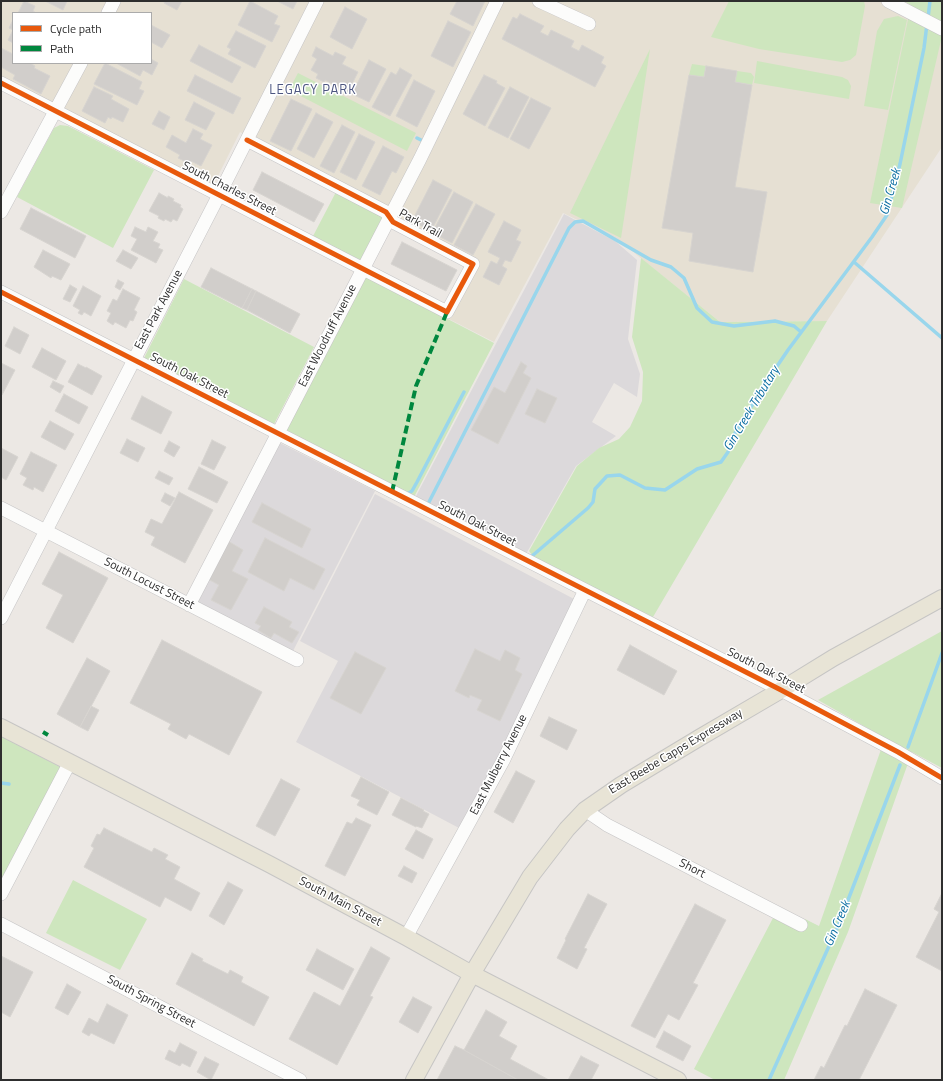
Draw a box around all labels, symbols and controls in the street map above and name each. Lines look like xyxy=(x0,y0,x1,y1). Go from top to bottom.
legend xyxy=(12,12,152,64)
text: Cycle path xyxy=(50,19,102,38)
text: Path xyxy=(50,39,74,58)
district label: LEGACY PARK xyxy=(269,83,357,99)
street label: South Charles Street xyxy=(180,159,278,219)
water label: Gin Creek xyxy=(877,167,905,217)
street label: Park Trail xyxy=(396,206,444,242)
street label: East Park Avenue xyxy=(132,268,186,352)
street label: East Woodruff Avenue xyxy=(296,282,360,390)
street label: South Oak Street xyxy=(148,350,230,402)
water label: Gin Creek Tributary xyxy=(721,364,783,454)
street label: South Oak Street xyxy=(436,498,518,550)
street label: South Locust Street xyxy=(101,555,197,613)
street label: South Oak Street xyxy=(725,645,807,697)
street label: East Beebe Capps Expressway xyxy=(607,706,745,798)
street label: East Mulberry Avenue xyxy=(467,712,531,818)
street label: Short xyxy=(676,856,708,882)
street label: South Main Street xyxy=(296,874,384,930)
water label: Gin Creek xyxy=(821,899,855,949)
street label: South Spring Street xyxy=(104,973,198,1031)

